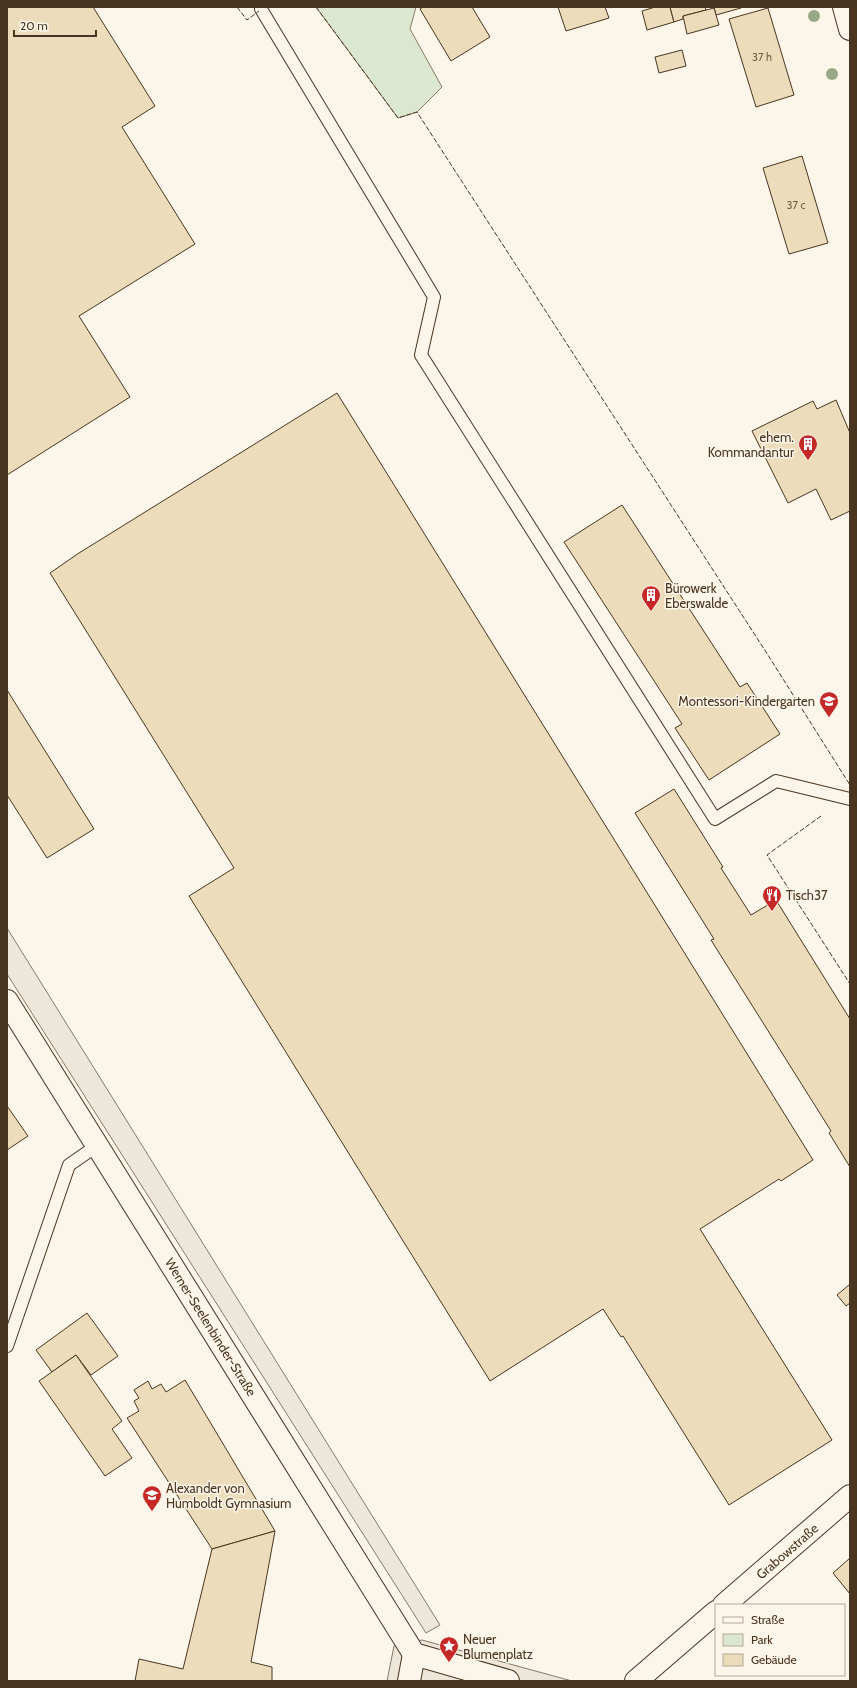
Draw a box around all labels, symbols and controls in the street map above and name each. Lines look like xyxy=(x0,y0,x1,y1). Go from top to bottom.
scale bar xyxy=(14,12,96,38)
text: 20 m xyxy=(20,18,48,33)
house number: 37 h xyxy=(752,50,772,64)
house number: 37 c xyxy=(787,198,805,212)
place label: ehem. Kommandantur xyxy=(708,429,795,460)
building icon: ehem. Kommandantur xyxy=(797,433,819,461)
place label: Bürowerk Eberswalde xyxy=(665,580,728,611)
building icon: Bürowerk Eberswalde xyxy=(640,584,662,612)
school or university icon: Montessori-Kindergarten xyxy=(818,690,840,718)
place label: Montessori-Kindergarten xyxy=(678,693,815,709)
restaurant icon: Tisch37 xyxy=(761,884,783,912)
place label: Tisch37 xyxy=(786,887,828,903)
street label: Werner-Seelenbinder-Straße xyxy=(162,1255,260,1399)
place label: Alexander von Humboldt Gymnasium xyxy=(166,1480,292,1511)
school or university icon: Alexander von Humboldt Gymnasium xyxy=(141,1484,163,1512)
street label: Grabowstraße xyxy=(753,1520,821,1582)
legend xyxy=(715,1604,845,1676)
text: Straße xyxy=(751,1612,784,1627)
place label: Neuer Blumenplatz xyxy=(463,1631,533,1662)
text: Park xyxy=(751,1632,773,1647)
place icon: Neuer Blumenplatz xyxy=(438,1635,460,1663)
text: Gebäude xyxy=(751,1652,797,1667)

